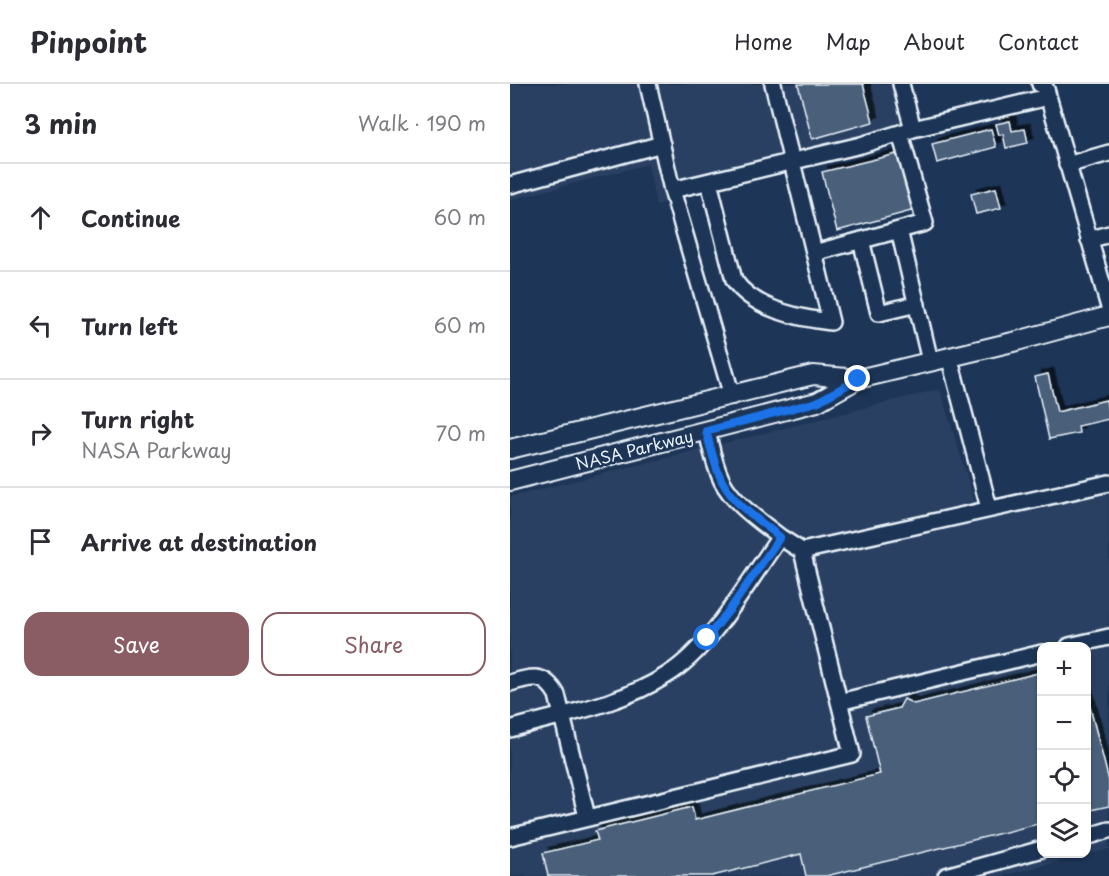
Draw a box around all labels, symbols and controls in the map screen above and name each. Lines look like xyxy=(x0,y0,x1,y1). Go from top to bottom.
text: Pinpoint xyxy=(30,20,147,63)
text: Home xyxy=(734,25,793,57)
text: Map xyxy=(826,25,871,57)
text: About xyxy=(904,25,965,57)
text: Contact xyxy=(998,25,1079,57)
text: 3 min xyxy=(24,104,97,143)
text: Walk · 190 m xyxy=(358,108,486,138)
icon: ahead xyxy=(24,201,57,234)
text: Continue xyxy=(81,201,180,234)
text: 60 m xyxy=(434,202,486,232)
icon: left xyxy=(24,309,57,342)
text: Turn left xyxy=(81,309,178,342)
text: 60 m xyxy=(434,310,486,340)
route end xyxy=(844,365,870,391)
text: Turn right xyxy=(81,402,194,435)
icon: right xyxy=(24,417,57,450)
text: 70 m xyxy=(436,418,486,448)
street label: NASA Parkway xyxy=(573,423,695,475)
text: NASA Parkway xyxy=(81,435,232,465)
icon: arrive xyxy=(24,525,57,558)
text: Arrive at destination xyxy=(81,525,317,558)
button: Save xyxy=(24,612,249,676)
button: Share xyxy=(261,612,486,676)
route start xyxy=(693,624,719,650)
map controls xyxy=(1037,642,1091,858)
button: + xyxy=(1037,642,1091,696)
button: − xyxy=(1037,696,1091,750)
button: locate xyxy=(1037,750,1091,804)
button: layers xyxy=(1037,804,1091,858)

